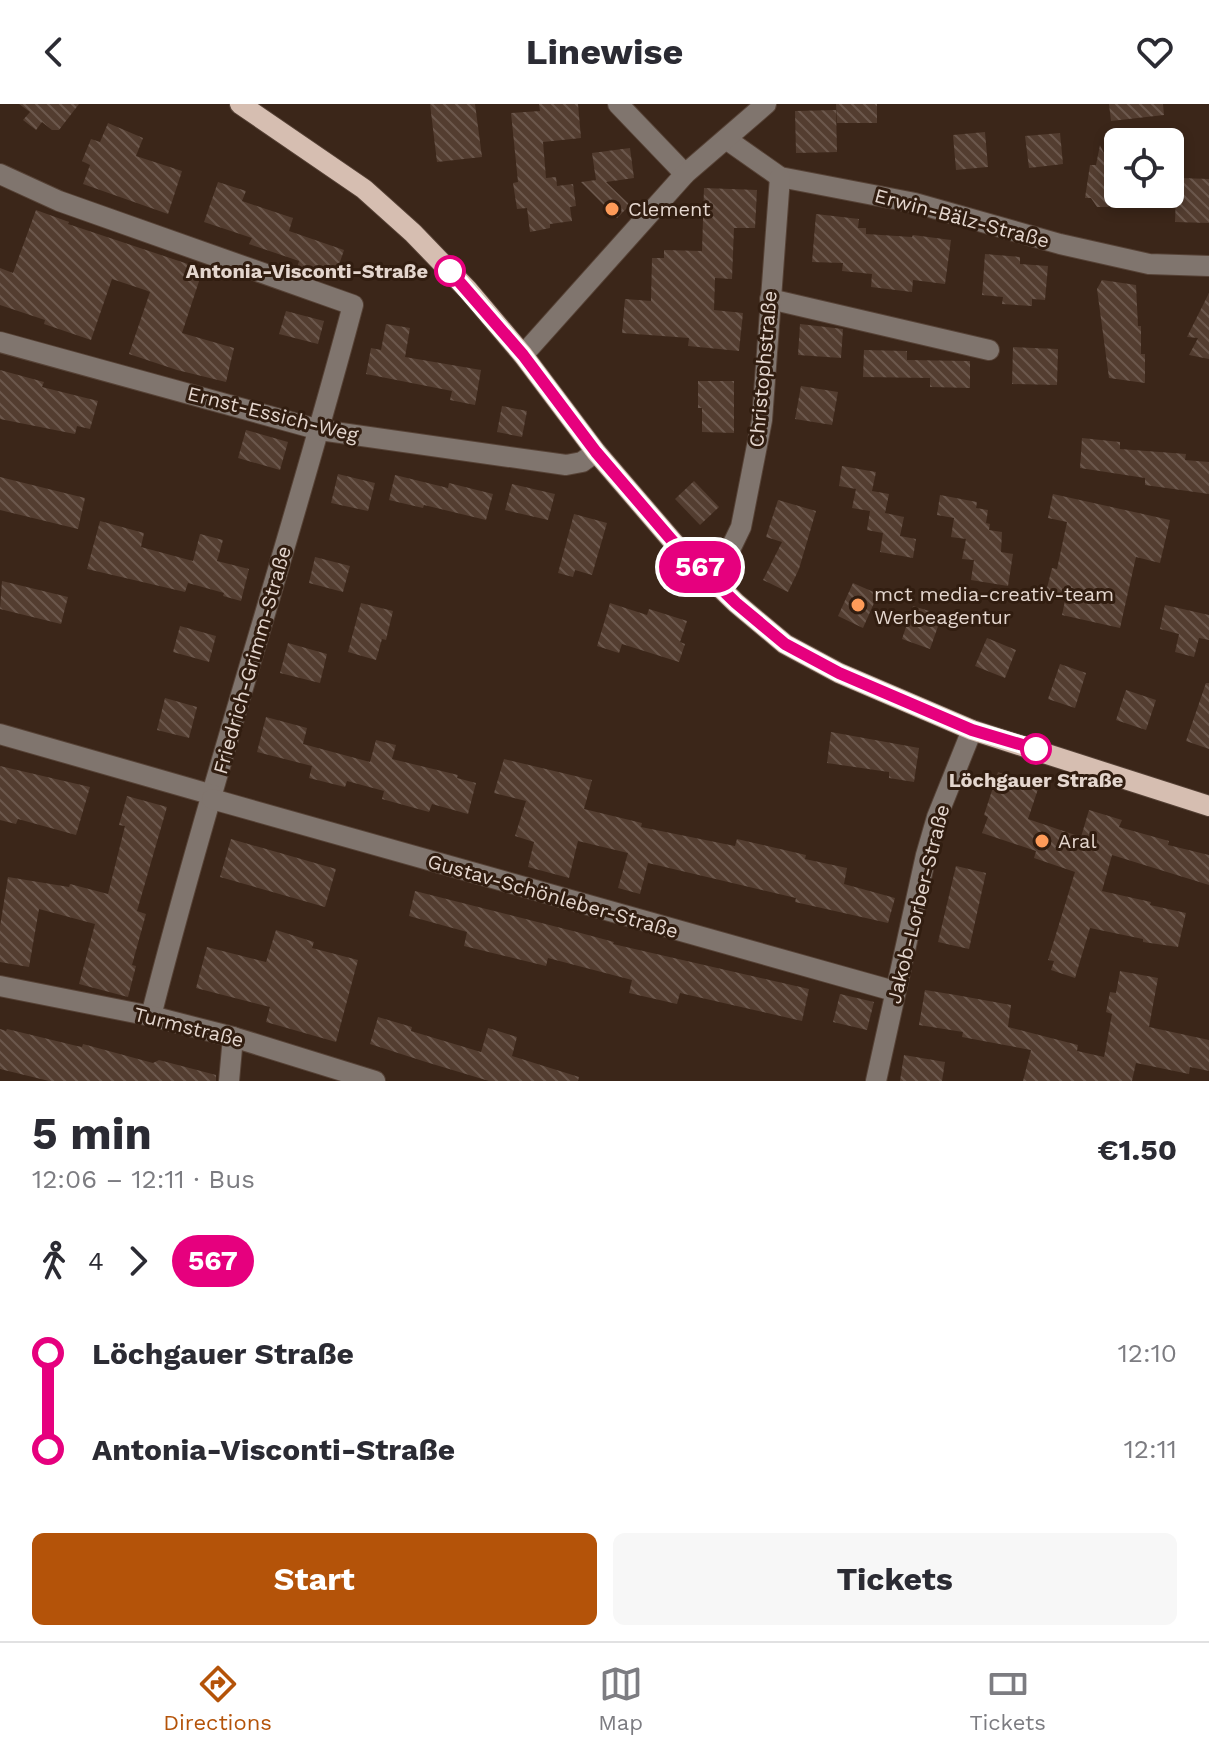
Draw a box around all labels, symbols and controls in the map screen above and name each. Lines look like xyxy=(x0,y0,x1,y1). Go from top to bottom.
icon: back xyxy=(32,30,76,74)
icon: heart xyxy=(1133,30,1177,74)
text: Linewise xyxy=(526,31,683,73)
map controls xyxy=(1104,128,1184,208)
button: locate xyxy=(1104,128,1184,208)
street label: Erwin-Bälz-Straße xyxy=(872,183,1052,253)
place label: Clement xyxy=(628,197,711,221)
marker: Clement xyxy=(603,200,621,218)
marker: Antonia-Visconti-Straße xyxy=(435,256,465,286)
place label: Antonia-Visconti-Straße xyxy=(186,259,428,283)
street label: Christophstraße xyxy=(744,290,782,448)
street label: Ernst-Essich-Weg xyxy=(185,381,361,447)
line badge: 567 xyxy=(654,541,746,593)
street label: Friedrich-Grimm-Straße xyxy=(208,543,296,777)
text: 567 xyxy=(675,550,725,583)
place label: mct media-creativ-team Werbeagentur xyxy=(874,582,1114,629)
marker: mct media-creativ-team Werbeagentur xyxy=(849,596,867,614)
marker: Löchgauer Straße xyxy=(1021,734,1051,764)
place label: Löchgauer Straße xyxy=(949,768,1123,792)
street label: Jakob-Lorber-Straße xyxy=(882,802,954,1006)
place label: Aral xyxy=(1058,829,1097,853)
marker: Aral xyxy=(1033,832,1051,850)
street label: Gustav-Schönleber-Straße xyxy=(425,849,681,943)
street label: Turmstraße xyxy=(132,1002,246,1052)
text: 5 min xyxy=(32,1108,152,1160)
text: €1.50 xyxy=(1098,1132,1177,1167)
text: 12:06 – 12:11 · Bus xyxy=(32,1164,255,1194)
icon: walk xyxy=(32,1239,76,1283)
icon: forward xyxy=(116,1239,160,1283)
text: 567 xyxy=(188,1244,238,1277)
text: 4 xyxy=(88,1246,104,1276)
text: Löchgauer Straße xyxy=(92,1336,354,1371)
text: 12:10 xyxy=(1118,1338,1177,1368)
text: Antonia-Visconti-Straße xyxy=(92,1432,455,1467)
text: 12:11 xyxy=(1124,1434,1177,1464)
button: Start xyxy=(32,1533,597,1625)
button: Tickets xyxy=(613,1533,1177,1625)
tab: Directions xyxy=(163,1662,272,1735)
tab: Map xyxy=(598,1662,643,1735)
tab: Tickets xyxy=(969,1662,1046,1735)

